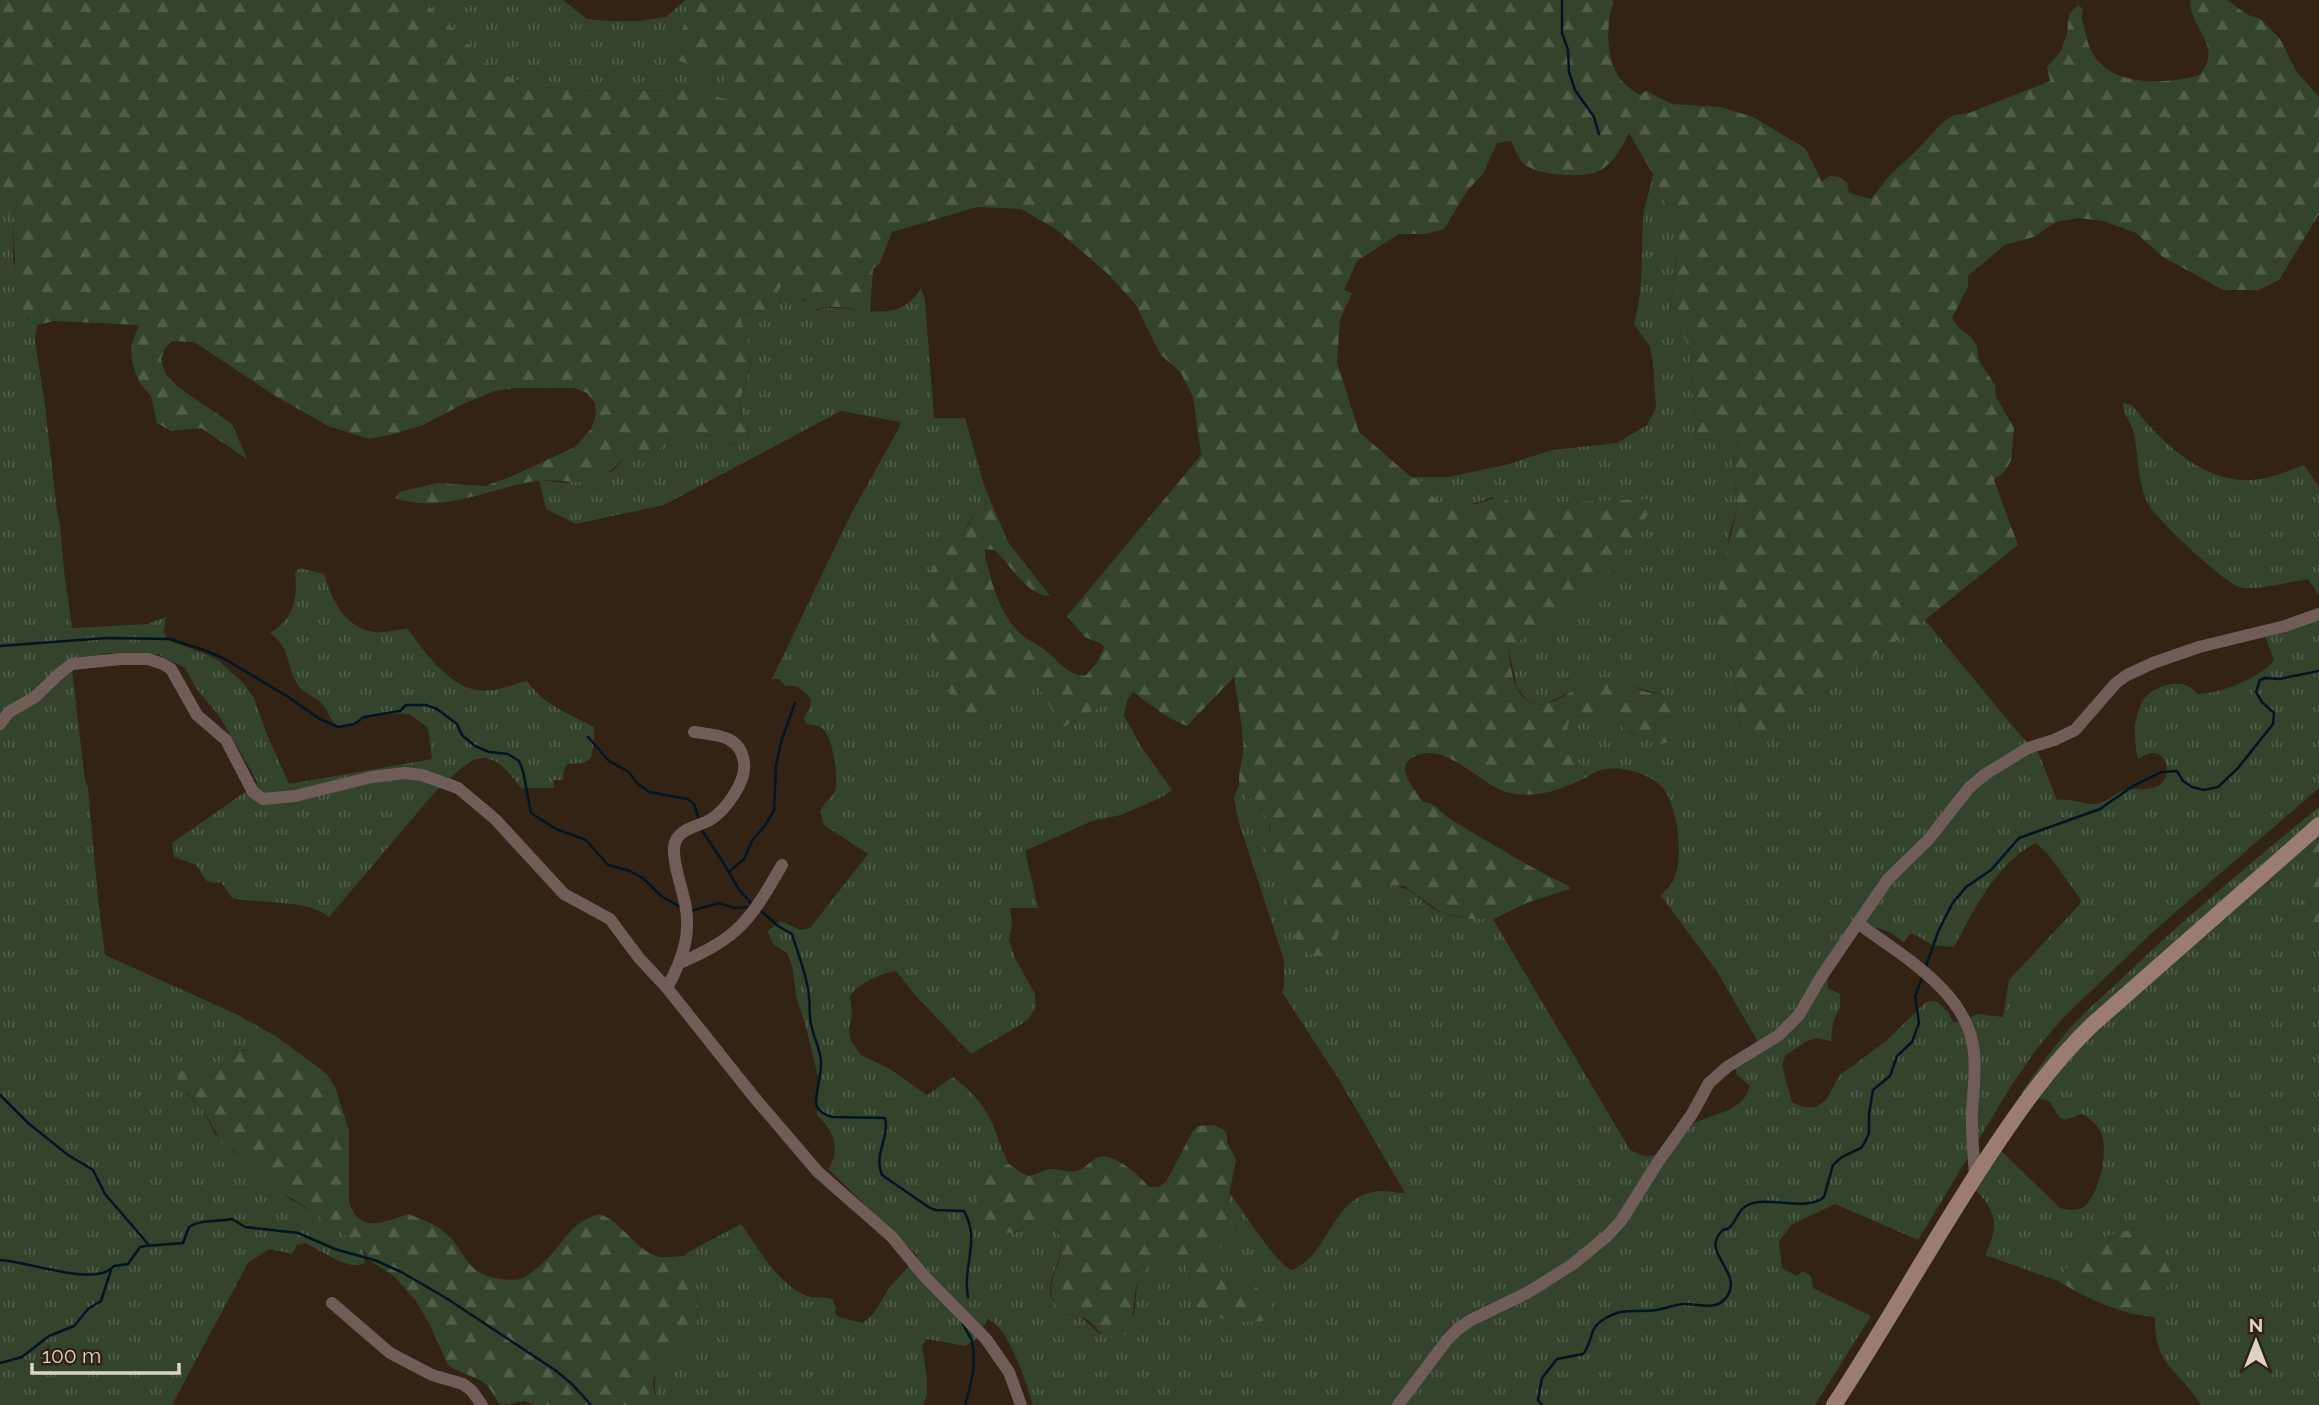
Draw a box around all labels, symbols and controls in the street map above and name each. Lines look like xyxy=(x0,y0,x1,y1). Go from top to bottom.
north arrow xyxy=(2221,1307,2291,1377)
text: N xyxy=(2249,1314,2263,1336)
scale bar xyxy=(32,1332,178,1376)
text: 100 m xyxy=(42,1343,101,1368)

